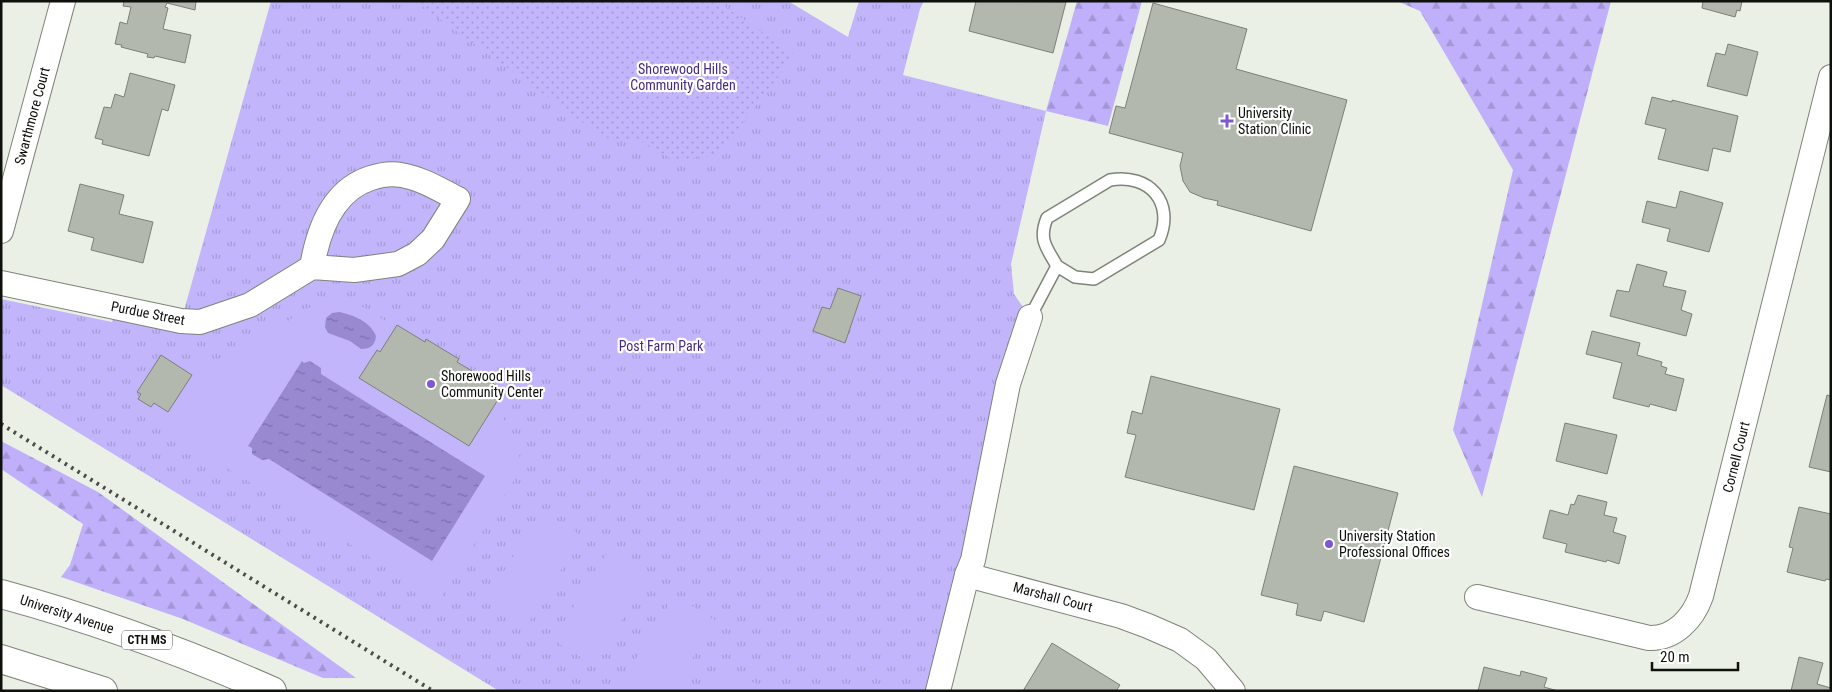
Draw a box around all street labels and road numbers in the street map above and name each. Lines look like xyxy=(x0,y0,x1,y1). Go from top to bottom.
street label: Swarthmore Court xyxy=(11,65,53,167)
street label: Purdue Street xyxy=(110,298,186,328)
street label: Cornell Court xyxy=(1719,420,1753,494)
street label: Marshall Court xyxy=(1012,579,1094,615)
street label: University Avenue xyxy=(18,591,116,637)
road number: CTH MS xyxy=(122,630,172,650)

